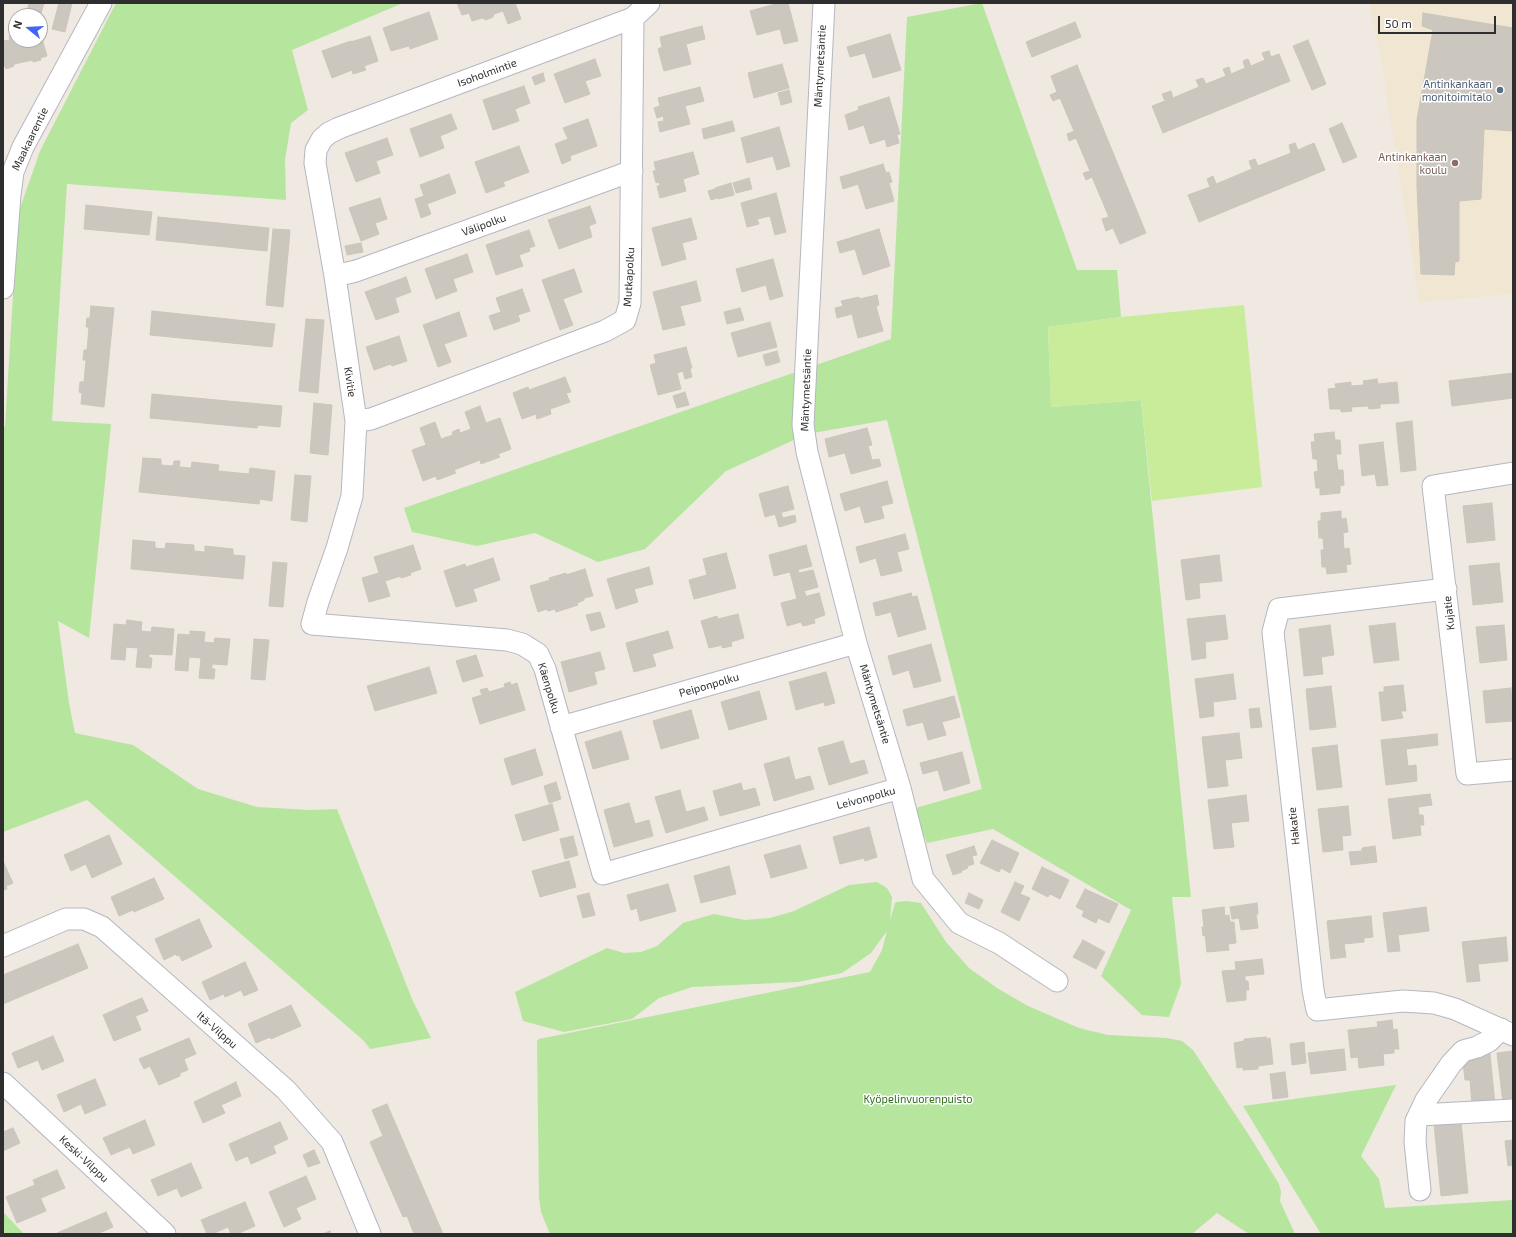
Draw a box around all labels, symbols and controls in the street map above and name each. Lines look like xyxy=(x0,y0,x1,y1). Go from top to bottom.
north arrow xyxy=(8,8,48,48)
scale bar xyxy=(1380,8,1498,34)
text: 50 m xyxy=(1385,16,1412,30)
text: N xyxy=(10,19,24,30)
street label: Mäntymetsäntie xyxy=(811,24,829,108)
street label: Isoholmintie xyxy=(456,56,518,90)
place label: Antinkankaan monitoimitalo xyxy=(1422,77,1492,103)
marker: Antinkankaan monitoimitalo xyxy=(1495,85,1505,95)
street label: Maakaarentie xyxy=(9,105,51,173)
place label: Antinkankaan koulu xyxy=(1378,150,1447,176)
marker: Antinkankaan koulu xyxy=(1450,158,1460,168)
street label: Välipolku xyxy=(460,211,508,239)
street label: Mutkapolku xyxy=(621,247,637,307)
street label: Mäntymetsäntie xyxy=(798,348,814,432)
street label: Kivitie xyxy=(341,366,359,398)
street label: Kujatie xyxy=(1441,595,1457,631)
street label: Käenpolku xyxy=(535,661,563,715)
street label: Mäntymetsäntie xyxy=(857,663,893,745)
street label: Peiponpolku xyxy=(677,670,741,700)
street label: Leivonpolku xyxy=(835,784,897,812)
street label: Hakatie xyxy=(1285,806,1303,846)
street label: Itä-Vilppu xyxy=(194,1009,240,1051)
park label: Kyöpelinvuorenpuisto xyxy=(863,1092,973,1106)
street label: Keski-Vilppu xyxy=(57,1133,111,1185)

